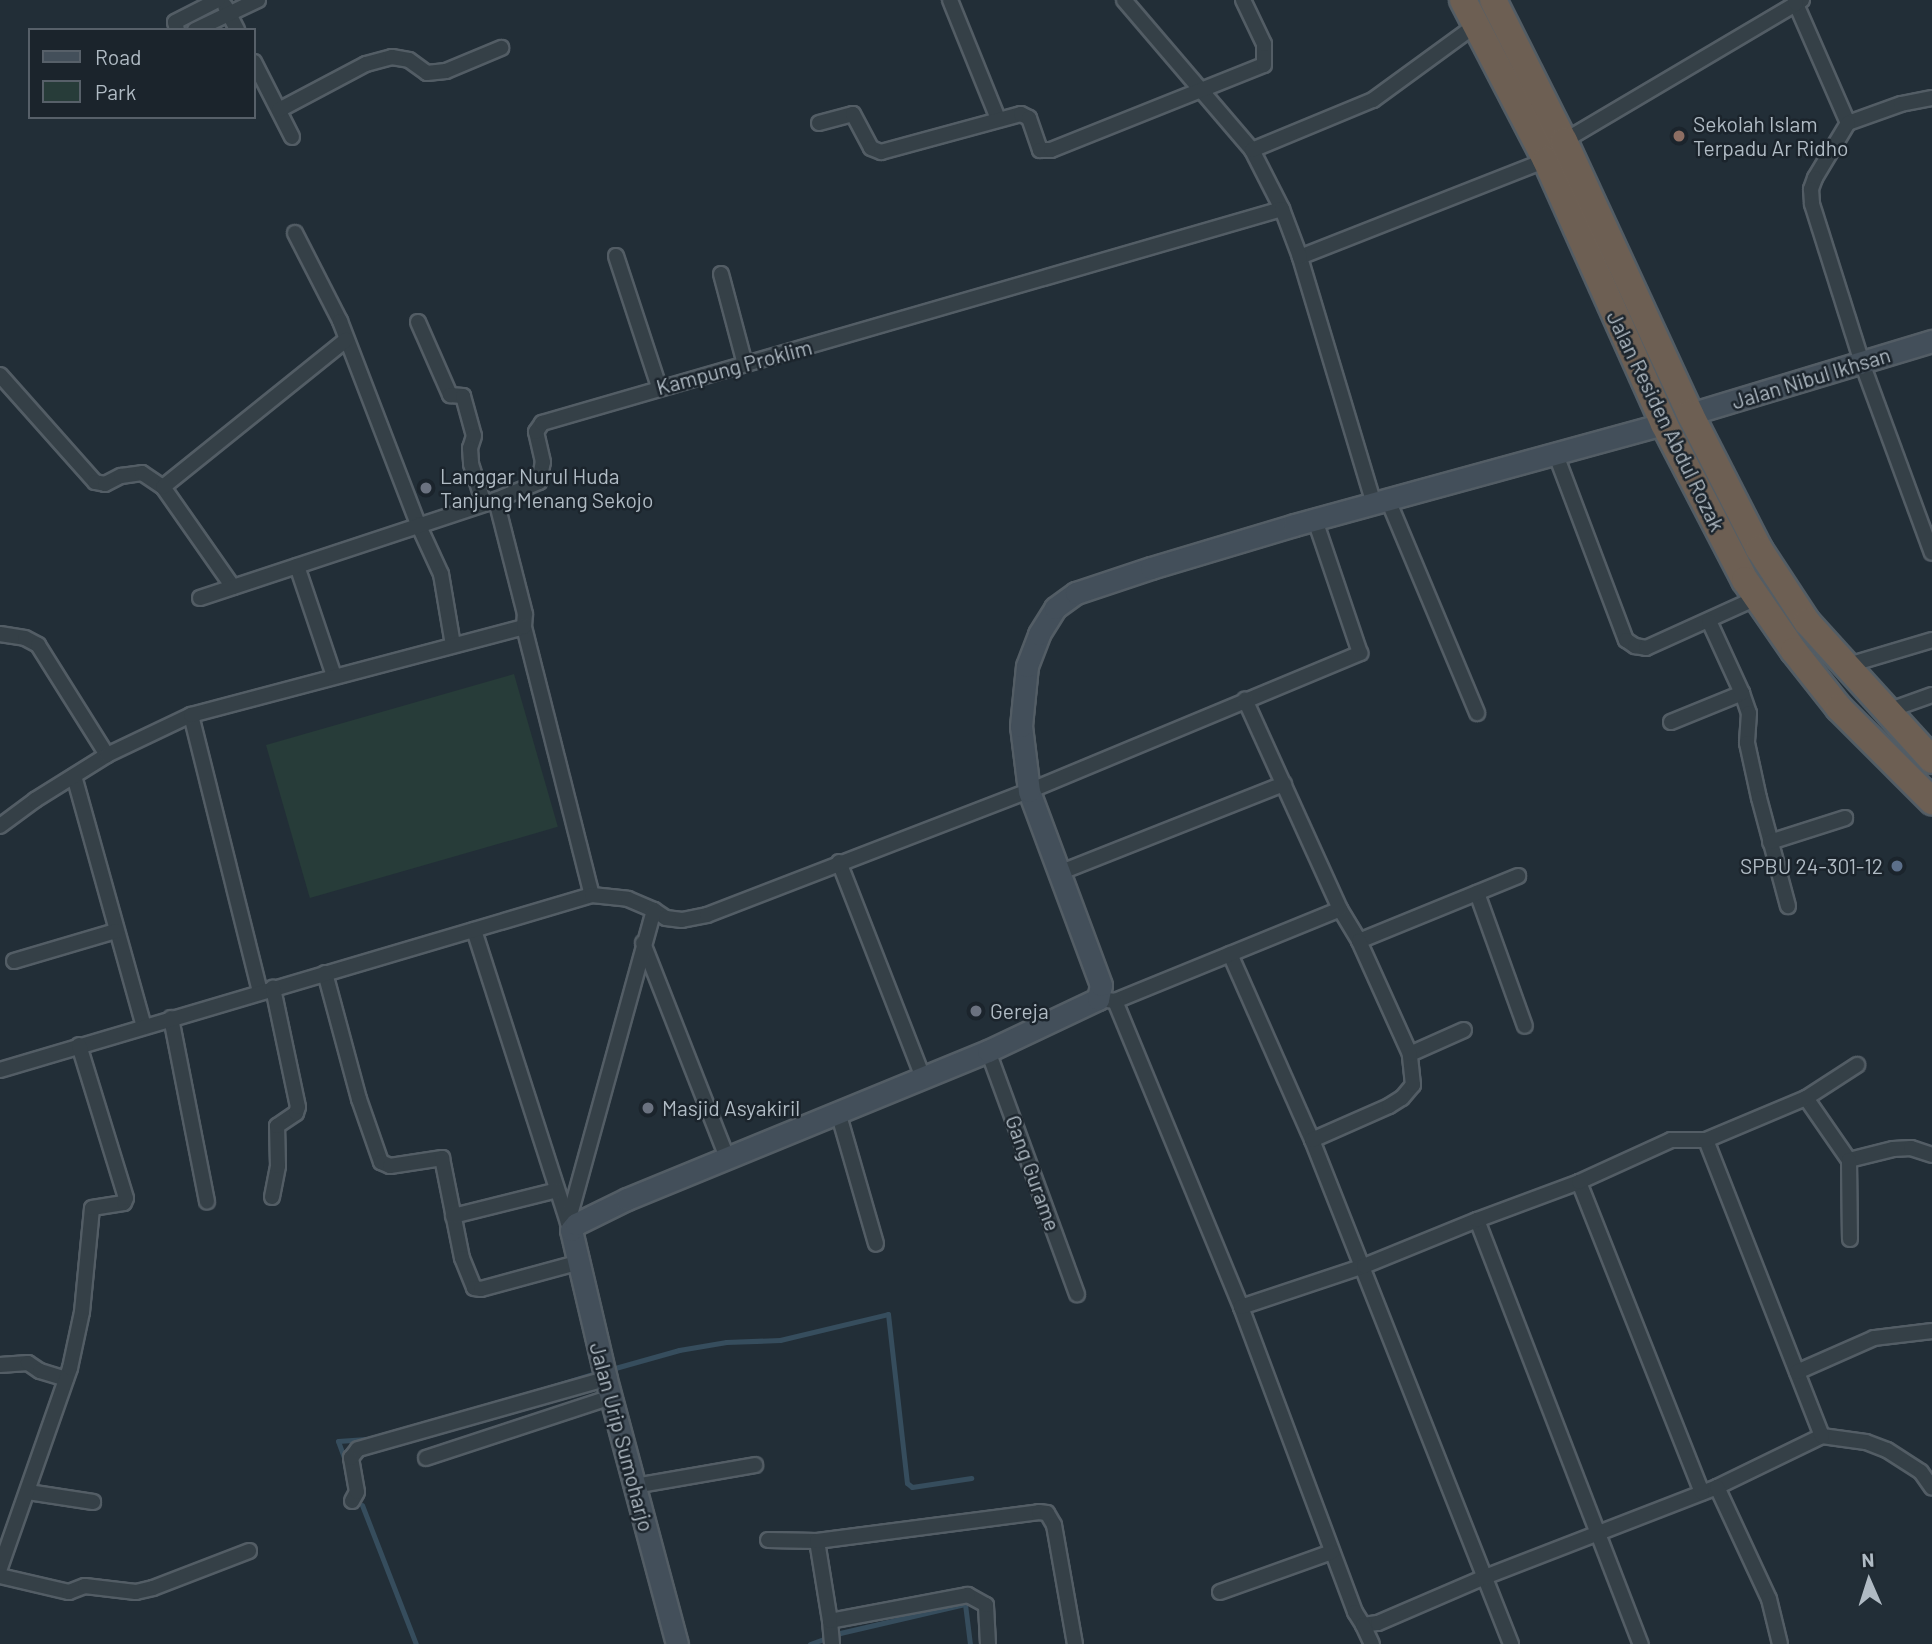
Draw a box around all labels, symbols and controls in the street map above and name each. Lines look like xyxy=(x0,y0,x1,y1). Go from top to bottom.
legend xyxy=(28,28,256,119)
text: Road xyxy=(95,44,141,69)
text: Park xyxy=(95,79,136,104)
place label: Sekolah Islam Terpadu Ar Ridho xyxy=(1693,111,1848,161)
marker: Sekolah Islam Terpadu Ar Ridho xyxy=(1671,128,1687,144)
street label: Jalan Residen Abdul Rozak xyxy=(1602,307,1730,535)
street label: Kampung Proklim xyxy=(653,334,815,400)
street label: Jalan Nibul Ikhsan xyxy=(1729,342,1893,414)
place label: Langgar Nurul Huda Tanjung Menang Sekojo xyxy=(440,463,653,513)
marker: Langgar Nurul Huda Tanjung Menang Sekojo xyxy=(418,480,434,496)
place label: SPBU 24-301-12 xyxy=(1740,853,1883,879)
marker: SPBU 24-301-12 xyxy=(1889,858,1905,874)
place label: Gereja xyxy=(990,998,1049,1024)
marker: Gereja xyxy=(968,1003,984,1019)
place label: Masjid Asyakiril xyxy=(662,1095,800,1121)
marker: Masjid Asyakiril xyxy=(640,1100,656,1116)
street label: Gang Gurame xyxy=(1000,1112,1066,1234)
street label: Jalan Urip Sumoharjo xyxy=(585,1340,659,1534)
north arrow xyxy=(1834,1546,1904,1616)
text: N xyxy=(1861,1548,1875,1571)

